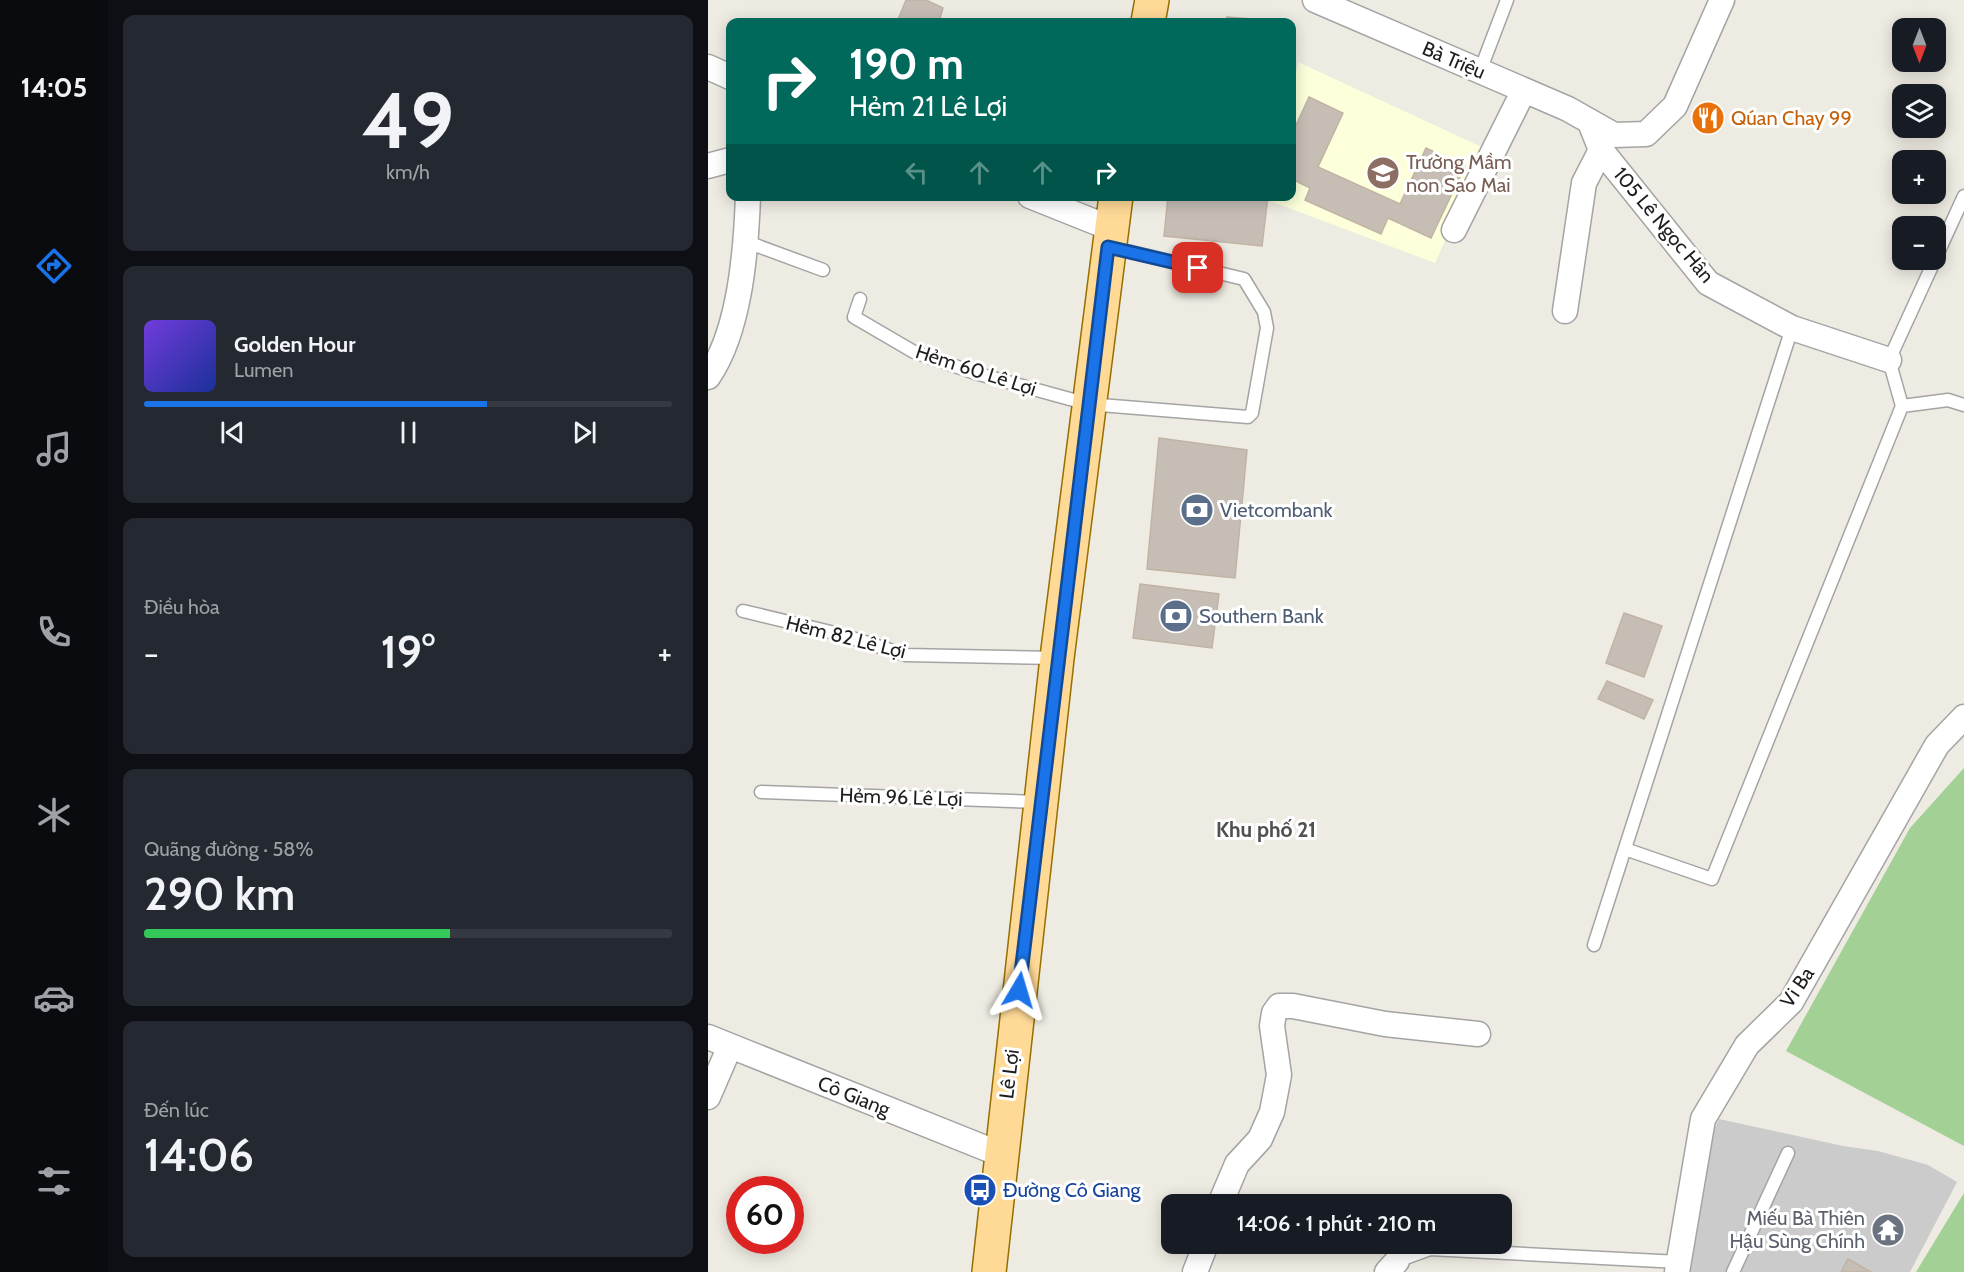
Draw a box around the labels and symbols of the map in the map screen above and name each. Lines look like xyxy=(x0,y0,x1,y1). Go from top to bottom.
north arrow xyxy=(1892,18,1946,72)
street label: Bà Triệu xyxy=(1419,36,1489,84)
restaurant icon: Qúan Chay 99 xyxy=(1690,100,1726,136)
place label: Qúan Chay 99 xyxy=(1731,106,1852,130)
place label: Trường Mầm non Sao Mai xyxy=(1406,150,1512,197)
school or university icon: Trường Mầm non Sao Mai xyxy=(1365,155,1401,191)
street label: 105 Lê Ngọc Hân xyxy=(1609,162,1719,288)
pin xyxy=(1172,242,1223,293)
street label: Hẻm 60 Lê Lợi xyxy=(913,339,1039,401)
bank icon: Vietcombank xyxy=(1179,492,1215,528)
place label: Vietcombank xyxy=(1220,498,1333,522)
bank icon: Southern Bank xyxy=(1158,598,1194,634)
place label: Southern Bank xyxy=(1199,604,1324,628)
street label: Hẻm 82 Lê Lợi xyxy=(783,610,909,664)
street label: Hẻm 96 Lê Lợi xyxy=(839,783,963,811)
district label: Khu phố 21 xyxy=(1216,817,1316,842)
position arrow xyxy=(987,958,1051,1022)
street label: Vi Ba xyxy=(1775,962,1819,1012)
street label: Lê Lợi xyxy=(994,1048,1024,1100)
street label: Cô Giang xyxy=(814,1071,895,1122)
bus stop icon: Đường Cô Giang xyxy=(962,1172,998,1208)
speed limit sign: 60 xyxy=(726,1176,804,1254)
place label: Đường Cô Giang xyxy=(1003,1178,1142,1202)
place label: Miếu Bà Thiên Hậu Sùng Chính xyxy=(1729,1206,1865,1253)
temple icon: Miếu Bà Thiên Hậu Sùng Chính xyxy=(1870,1212,1906,1248)

